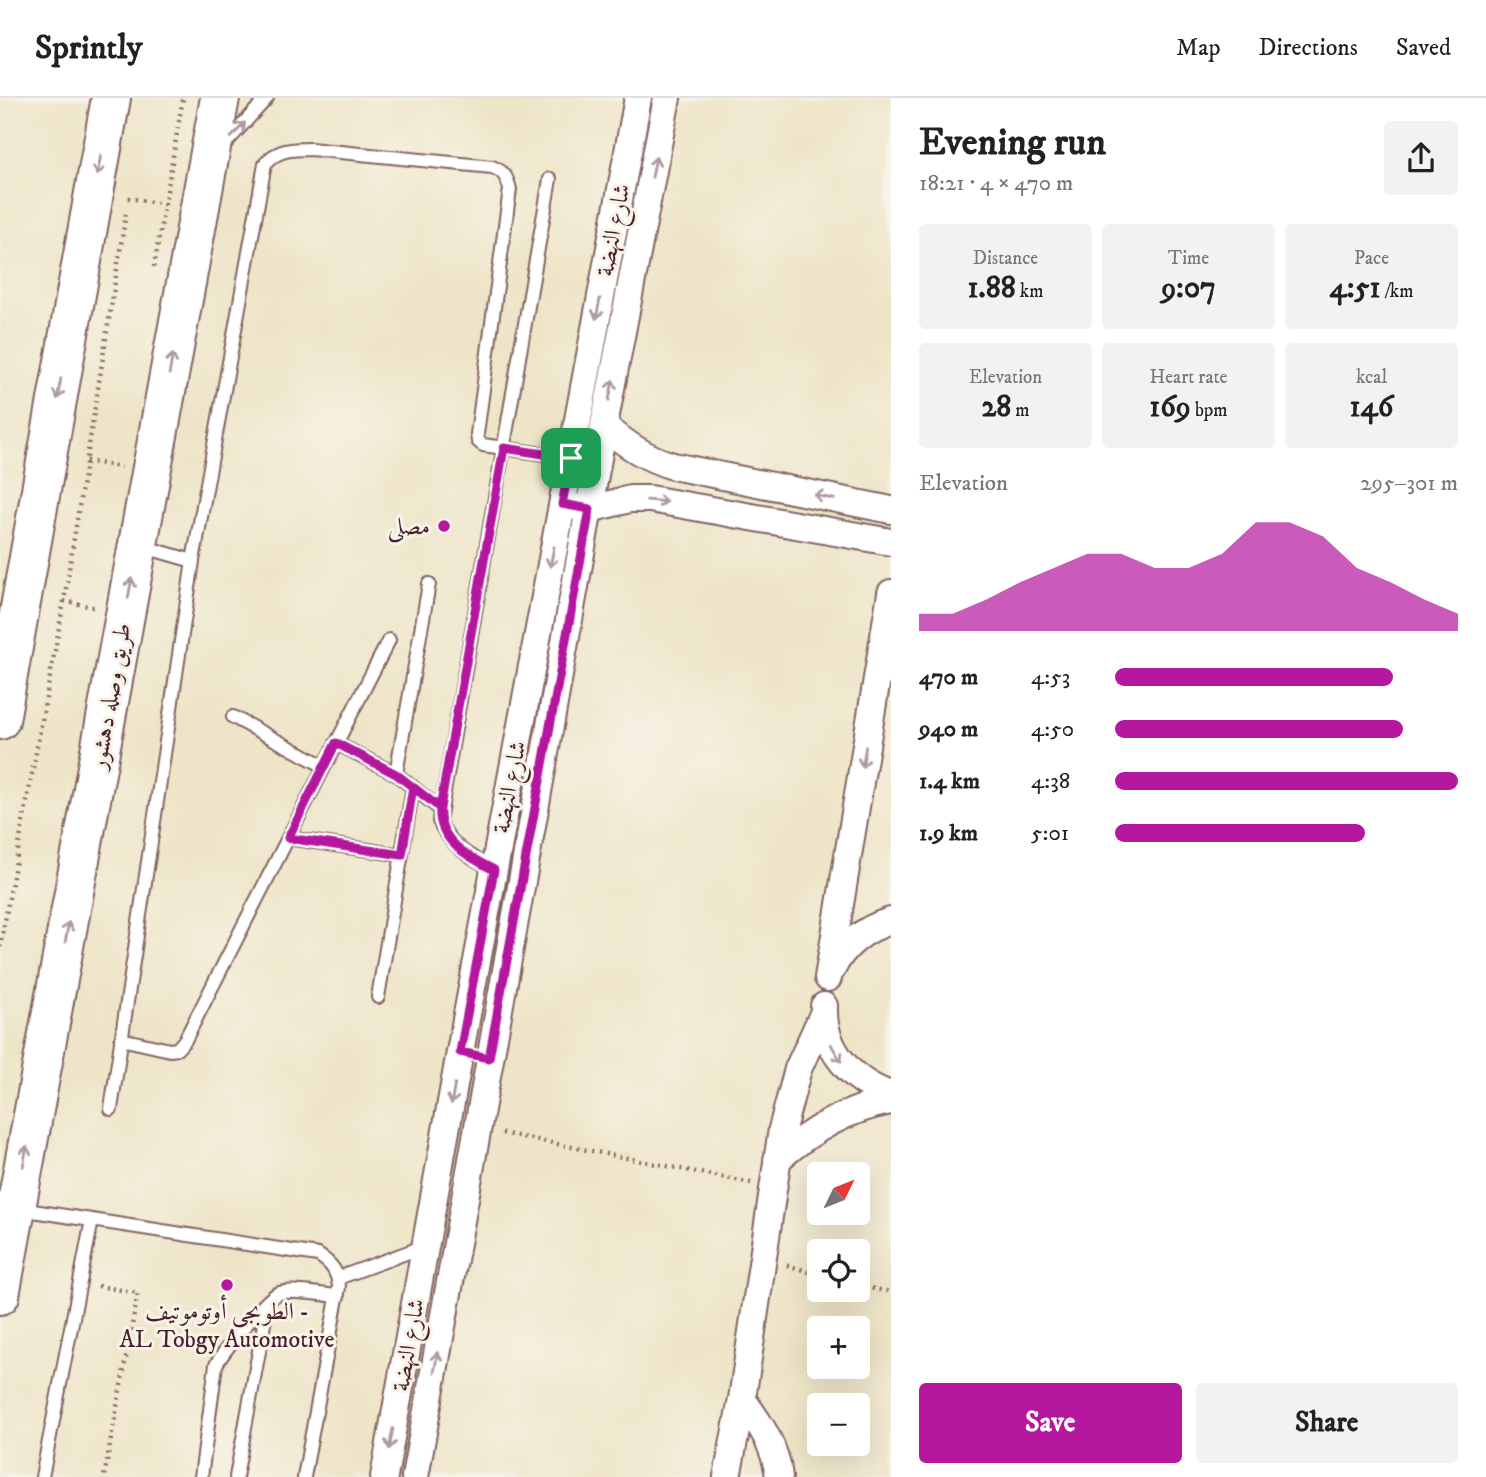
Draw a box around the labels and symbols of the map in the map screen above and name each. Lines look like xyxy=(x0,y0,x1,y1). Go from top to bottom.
one-way arrow xyxy=(229,122,246,139)
one-way arrow xyxy=(92,153,105,176)
one-way arrow xyxy=(647,156,661,179)
street label: شارع النهضة xyxy=(590,181,642,280)
one-way arrow xyxy=(591,297,604,320)
one-way arrow xyxy=(165,353,178,376)
one-way arrow xyxy=(52,377,65,400)
one-way arrow xyxy=(604,379,618,402)
pin xyxy=(541,428,601,488)
one-way arrow xyxy=(813,489,836,503)
one-way arrow xyxy=(645,494,668,507)
place label: مصلى xyxy=(387,512,430,543)
marker: مصلى xyxy=(436,518,452,534)
one-way arrow xyxy=(545,545,558,568)
one-way arrow xyxy=(123,577,137,600)
street label: طريق وصله دهشور xyxy=(83,621,139,774)
street label: شارع النهضة xyxy=(486,738,538,837)
one-way arrow xyxy=(857,745,870,768)
one-way arrow xyxy=(60,921,74,944)
one-way arrow xyxy=(830,1042,844,1062)
one-way arrow xyxy=(445,1082,459,1105)
one-way arrow xyxy=(19,1145,33,1168)
north arrow xyxy=(807,1162,870,1225)
marker: الطوبجى أوتوموتيف - AL Tobgy Automotive xyxy=(219,1277,235,1293)
place label: الطوبجى أوتوموتيف - AL Tobgy Automotive xyxy=(120,1294,335,1355)
street label: شارع النهضة xyxy=(386,1296,436,1395)
one-way arrow xyxy=(430,1351,443,1373)
one-way arrow xyxy=(384,1427,397,1450)

